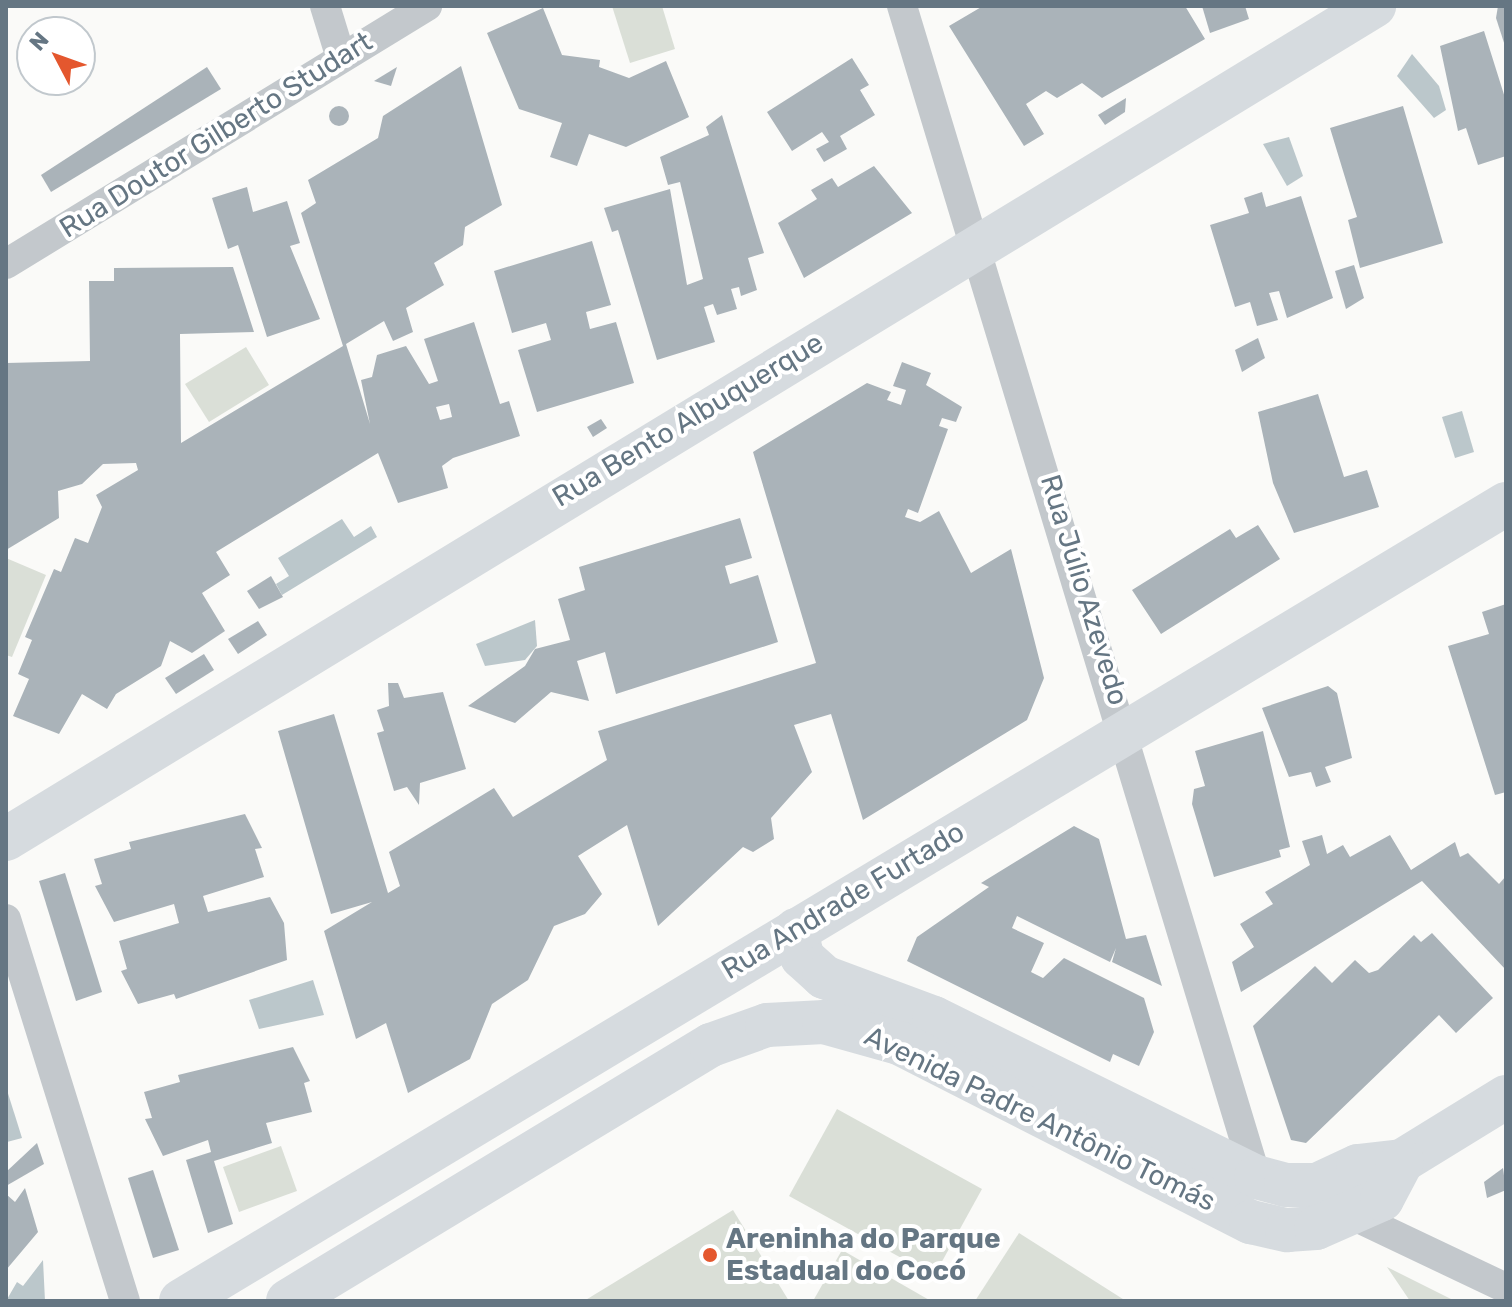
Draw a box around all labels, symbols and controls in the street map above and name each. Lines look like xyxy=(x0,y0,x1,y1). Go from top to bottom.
north arrow xyxy=(16,16,96,96)
street label: Rua Doutor Gilberto Studart xyxy=(53,25,379,245)
text: N xyxy=(24,26,54,56)
street label: Rua Bento Albuquerque xyxy=(546,326,830,514)
street label: Rua Júlio Azevedo xyxy=(1033,470,1135,710)
street label: Rua Andrade Furtado xyxy=(715,815,971,987)
street label: Avenida Padre Antônio Tomás xyxy=(859,1019,1221,1219)
place label: Areninha do Parque Estadual do Cocó xyxy=(726,1222,1001,1288)
marker: Areninha do Parque Estadual do Cocó xyxy=(701,1246,719,1264)

